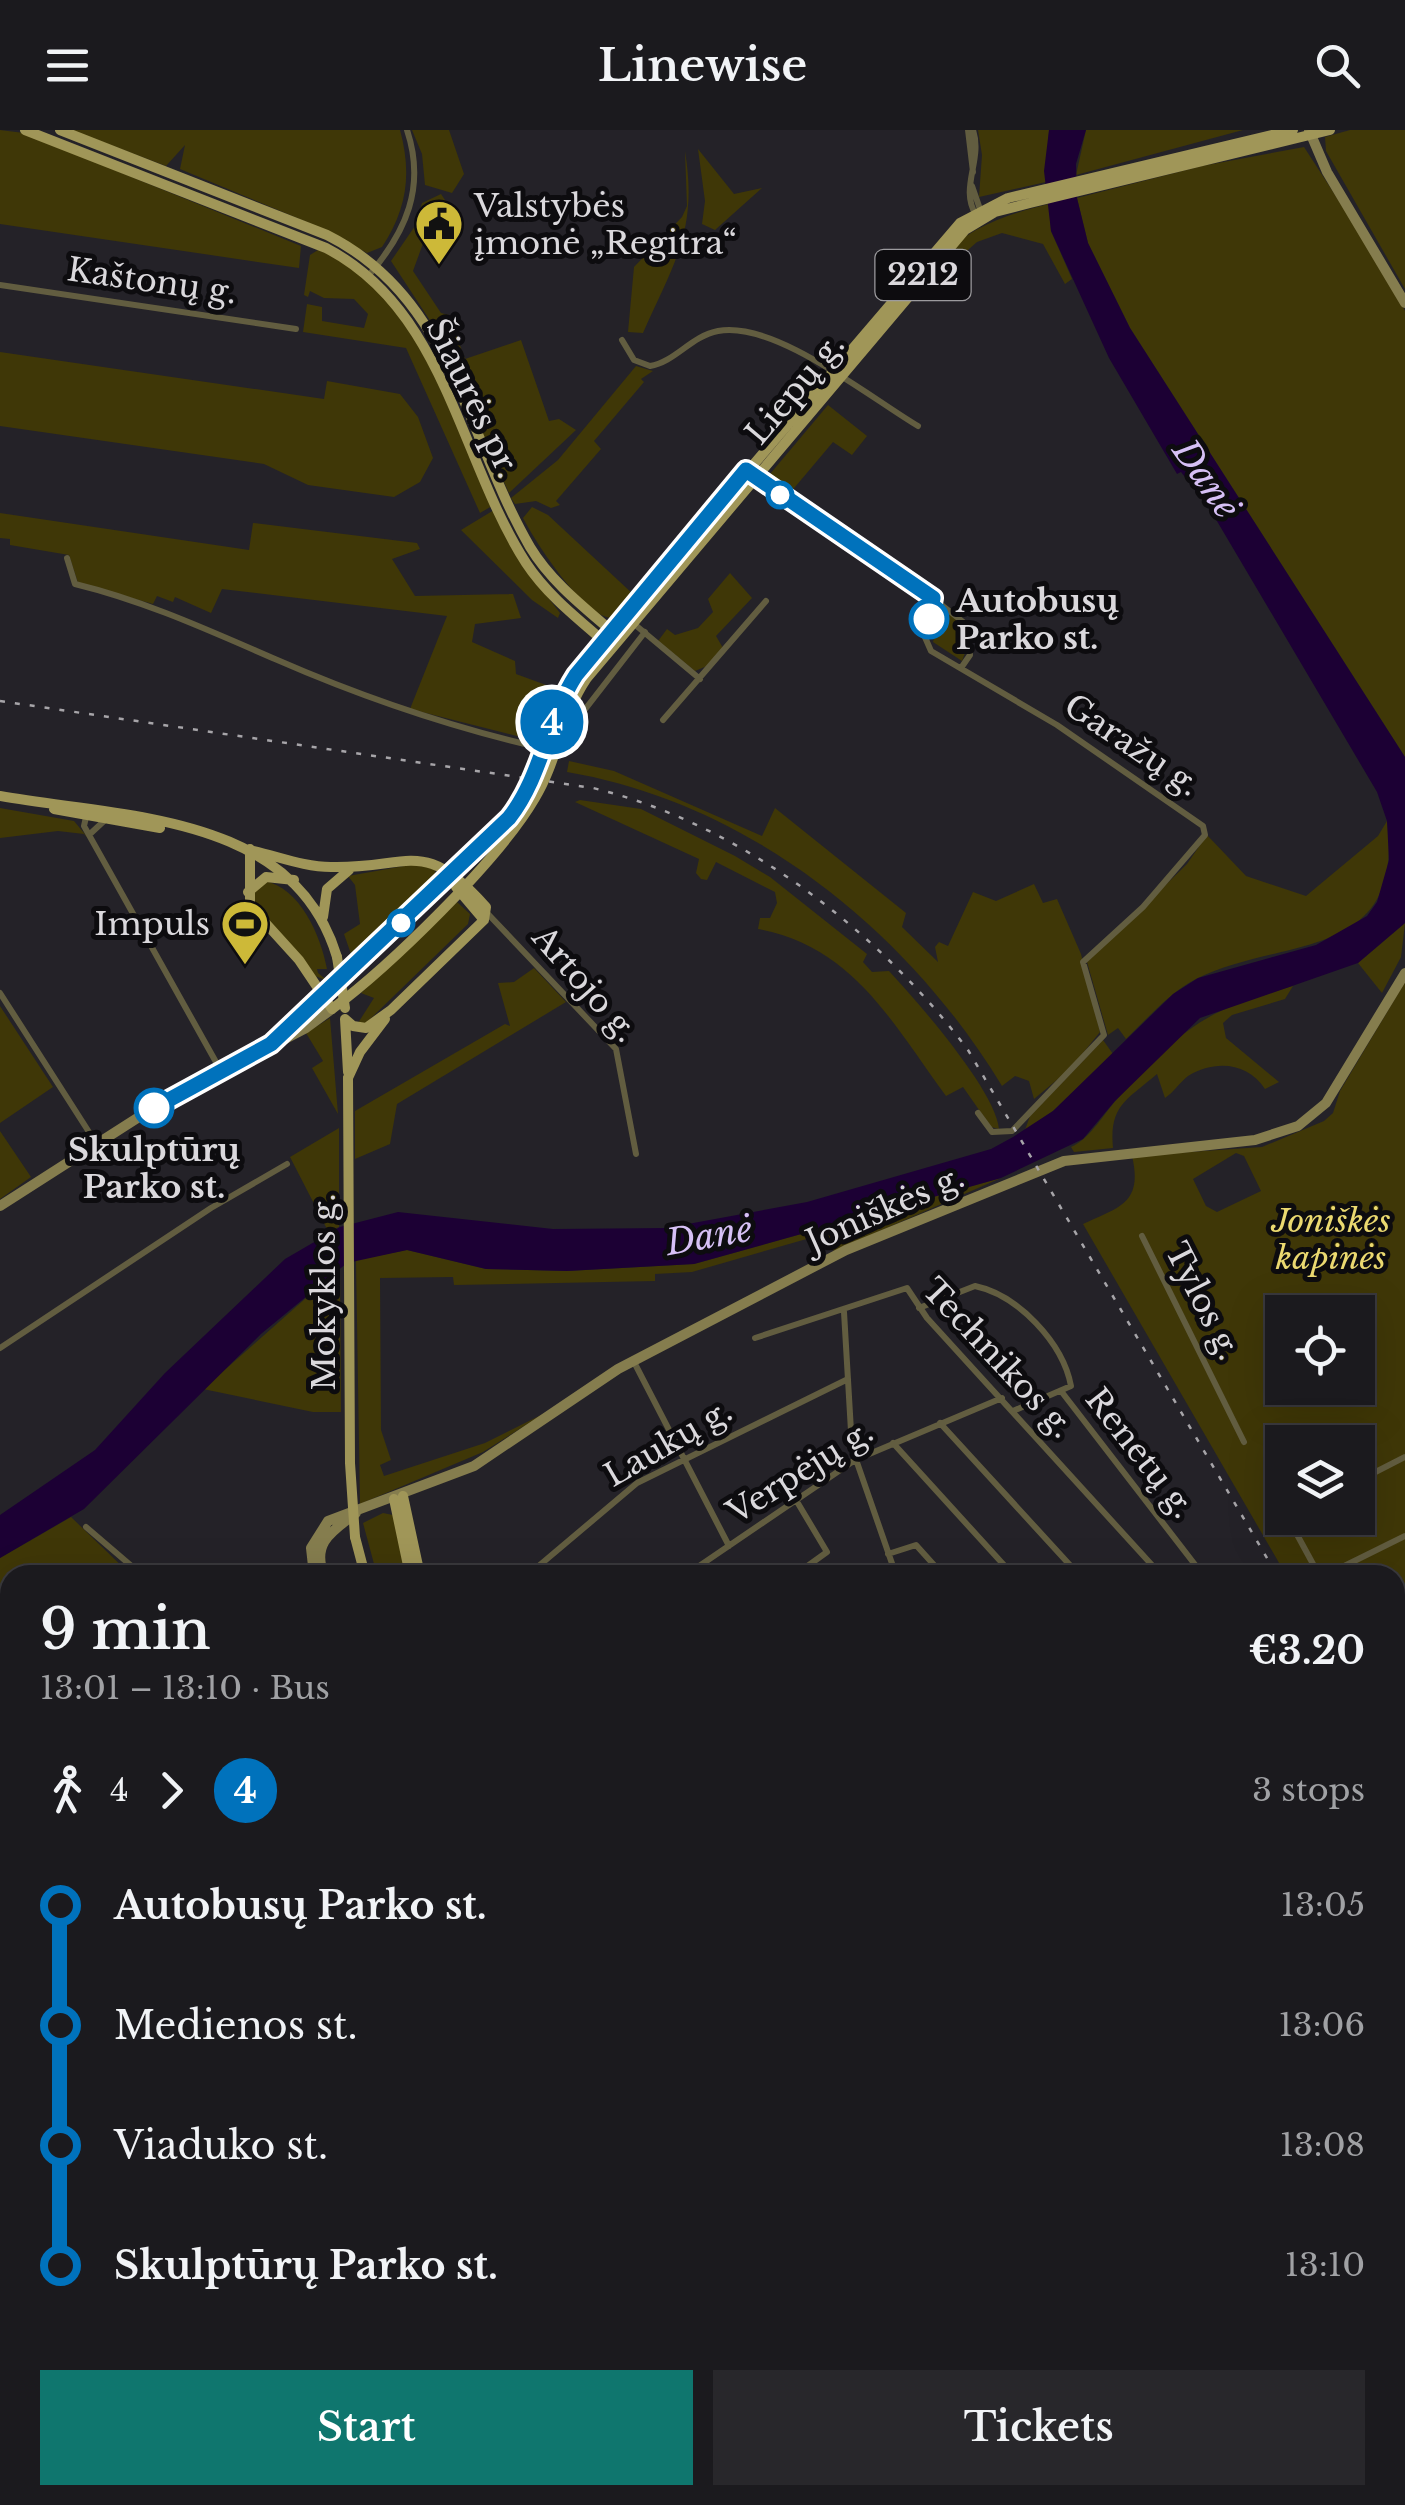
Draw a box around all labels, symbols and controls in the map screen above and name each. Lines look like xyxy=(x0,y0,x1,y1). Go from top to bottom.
text: Linewise xyxy=(598,37,807,93)
icon: menu xyxy=(40,38,95,93)
icon: search xyxy=(1310,38,1365,93)
place label: Valstybės įmonė „Regitra“ xyxy=(473,186,737,263)
public building icon: Valstybės įmonė „Regitra“ xyxy=(413,198,465,266)
street label: Kaštonų g. xyxy=(65,249,239,313)
road number: 2212 xyxy=(876,250,970,300)
street label: Šiaurės pr. xyxy=(417,312,529,484)
street label: Liepų g. xyxy=(737,325,853,453)
water label: Danė xyxy=(1163,429,1249,527)
unlabelled marker xyxy=(767,482,793,508)
place label: Autobusų Parko st. xyxy=(955,581,1119,658)
marker: Autobusų Parko st. xyxy=(910,600,948,638)
street label: Garažų g. xyxy=(1057,685,1207,805)
line badge: 4 xyxy=(520,690,584,754)
text: 4 xyxy=(540,701,564,744)
sports icon: Impuls xyxy=(219,898,271,966)
place label: Impuls xyxy=(94,904,210,944)
unlabelled marker xyxy=(388,910,414,936)
street label: Artojo g. xyxy=(523,917,646,1050)
marker: Skulptūrų Parko st. xyxy=(135,1089,173,1127)
place label: Skulptūrų Parko st. xyxy=(68,1130,240,1207)
street label: Joniškės g. xyxy=(796,1156,970,1263)
street label: Mokyklos g. xyxy=(304,1193,344,1391)
park label: Joniškės kapinės xyxy=(1270,1201,1391,1278)
water label: Danė xyxy=(660,1207,755,1265)
street label: Tylos g. xyxy=(1157,1236,1249,1366)
street label: Technikos g. xyxy=(914,1270,1082,1446)
map controls xyxy=(1265,1295,1375,1535)
button: locate xyxy=(1265,1295,1375,1405)
street label: Renetų g. xyxy=(1077,1380,1203,1526)
street label: Laukų g. xyxy=(597,1391,739,1495)
street label: Verpėjų g. xyxy=(719,1412,880,1533)
button: layers xyxy=(1265,1425,1375,1535)
text: 9 min xyxy=(40,1596,211,1664)
text: €3.20 xyxy=(1249,1627,1365,1674)
text: 13:01 – 13:10 · Bus xyxy=(40,1668,330,1708)
icon: walk xyxy=(40,1763,95,1818)
icon: forward xyxy=(144,1763,199,1818)
text: 4 xyxy=(234,1769,257,1812)
text: 4 xyxy=(110,1770,129,1810)
text: 3 stops xyxy=(1252,1770,1365,1810)
text: Autobusų Parko st. xyxy=(114,1882,487,1929)
text: 13:05 xyxy=(1281,1885,1365,1925)
text: Medienos st. xyxy=(114,2002,358,2049)
text: 13:06 xyxy=(1278,2005,1365,2045)
text: Viaduko st. xyxy=(114,2122,328,2169)
text: 13:08 xyxy=(1280,2125,1365,2165)
text: Skulptūrų Parko st. xyxy=(114,2242,498,2289)
text: 13:10 xyxy=(1285,2245,1365,2285)
button: Start xyxy=(40,2370,693,2485)
button: Tickets xyxy=(713,2370,1365,2485)

